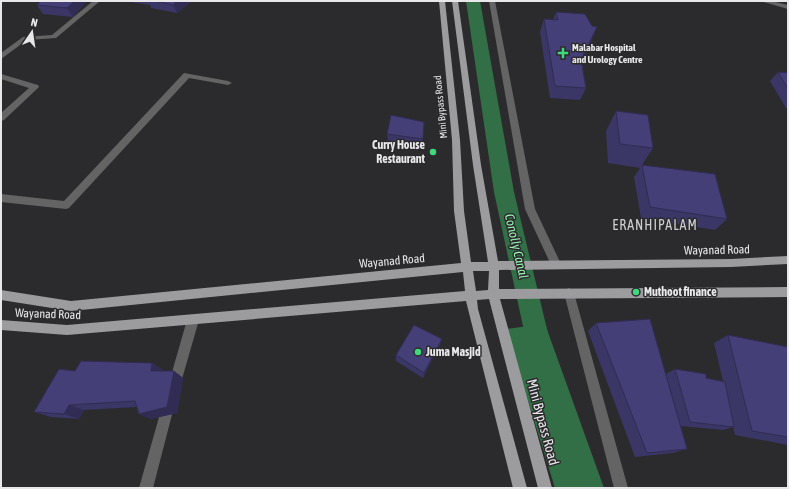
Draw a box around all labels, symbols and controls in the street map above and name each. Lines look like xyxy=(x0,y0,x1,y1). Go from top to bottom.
north arrow xyxy=(12,12,52,52)
text: N xyxy=(30,16,39,29)
place label: Malabar Hospital and Urology Centre xyxy=(572,42,643,65)
marker: Malabar Hospital and Urology Centre xyxy=(557,47,569,59)
street label: Mini Bypass Road xyxy=(432,75,449,139)
place label: Curry House Restaurant xyxy=(372,138,426,166)
marker: Curry House Restaurant xyxy=(428,147,438,157)
water label: Conolly Canal xyxy=(502,212,531,280)
district label: ERANHIPALAM xyxy=(612,217,698,233)
street label: Wayanad Road xyxy=(684,242,750,258)
street label: Wayanad Road xyxy=(359,251,425,271)
place label: Muthoot finance xyxy=(644,285,717,299)
marker: Muthoot finance xyxy=(631,287,641,297)
street label: Wayanad Road xyxy=(15,306,81,322)
place label: Juma Masjid xyxy=(425,345,481,359)
marker: Juma Masjid xyxy=(413,347,423,357)
street label: Mini Bypass Road xyxy=(524,377,562,467)

